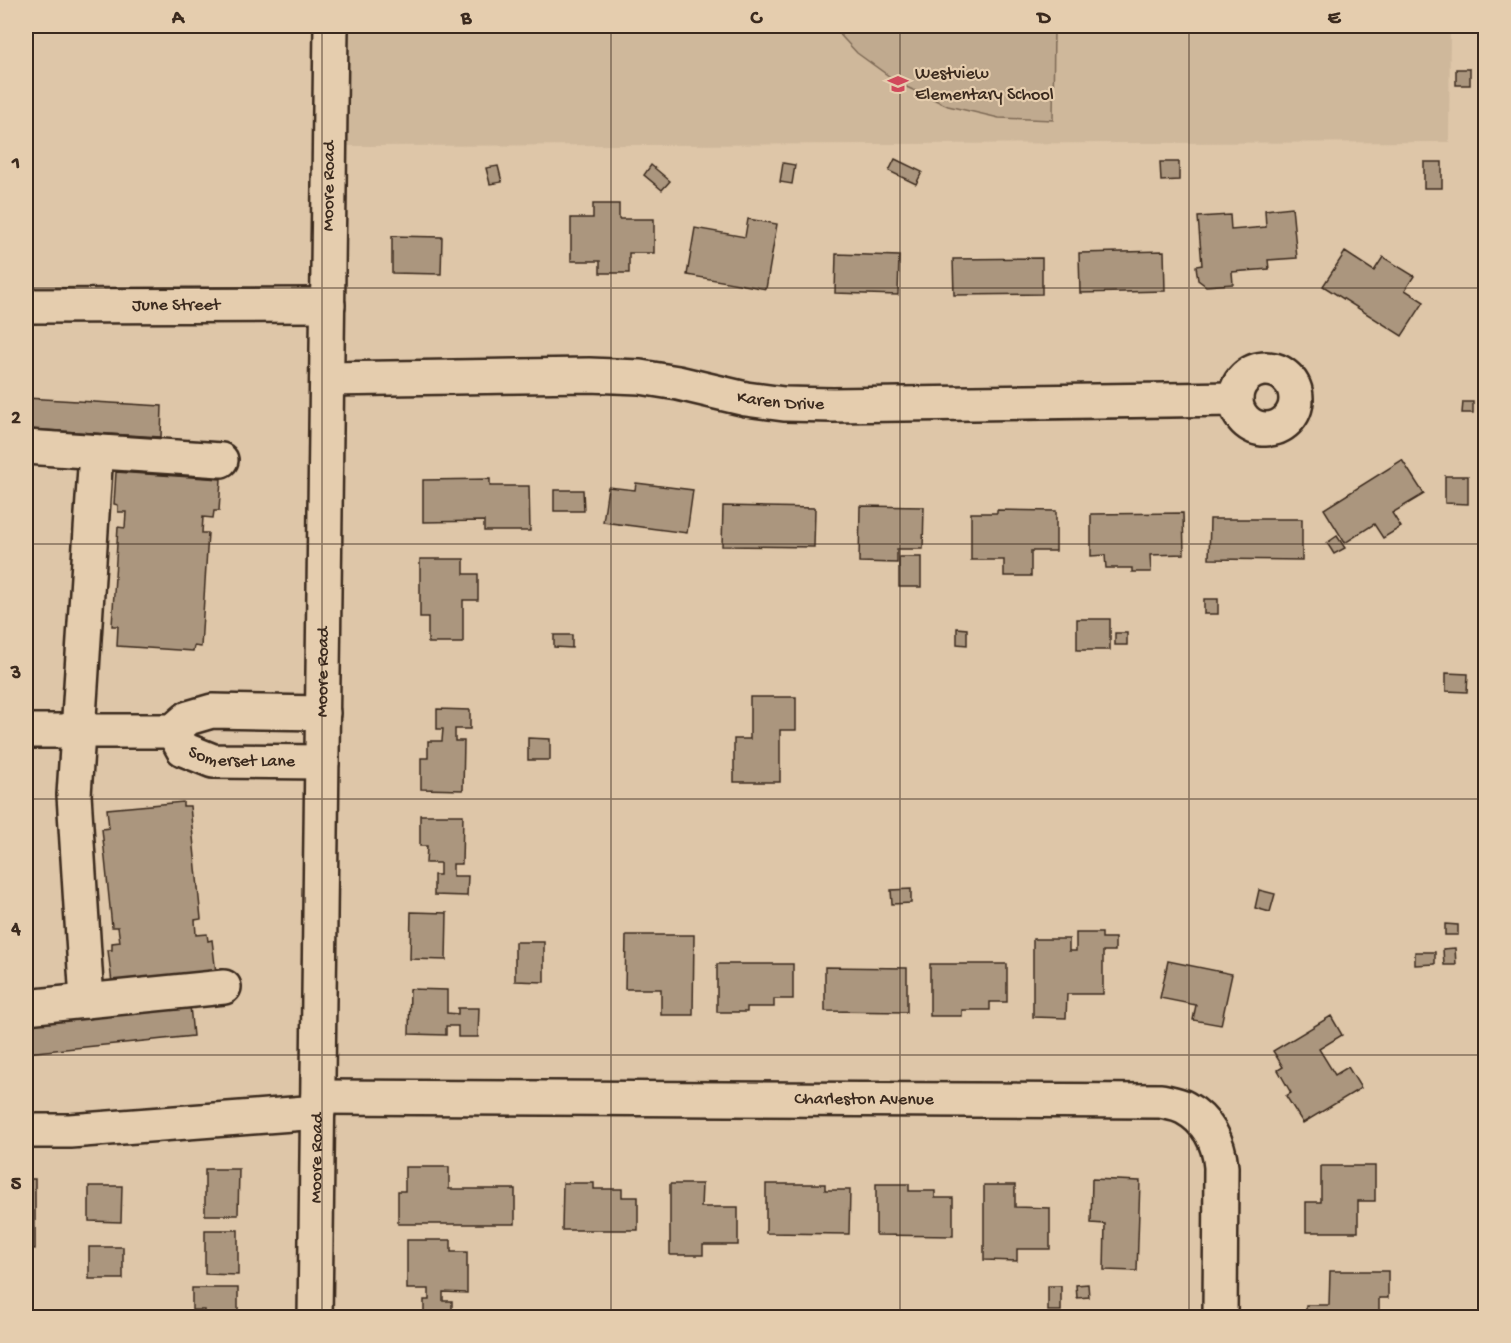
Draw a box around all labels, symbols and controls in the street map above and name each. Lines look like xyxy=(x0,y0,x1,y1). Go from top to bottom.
text: A xyxy=(171,8,186,31)
text: B xyxy=(460,8,472,31)
text: C xyxy=(750,8,764,31)
text: D xyxy=(1035,8,1051,31)
text: E xyxy=(1328,8,1342,31)
place label: Westview Elementary School xyxy=(915,64,1054,106)
school or university icon: Westview Elementary School xyxy=(886,72,910,96)
street label: Moore Road xyxy=(318,139,340,231)
text: 1 xyxy=(11,153,20,176)
street label: June Street xyxy=(132,295,222,316)
street label: Karen Drive xyxy=(735,387,825,415)
text: 2 xyxy=(11,408,21,431)
street label: Moore Road xyxy=(312,625,334,717)
text: 3 xyxy=(10,663,21,686)
street label: Somerset Lane xyxy=(185,742,296,773)
text: 4 xyxy=(10,919,21,942)
street label: Charleston Avenue xyxy=(794,1089,934,1110)
street label: Moore Road xyxy=(306,1111,328,1203)
text: 5 xyxy=(11,1174,22,1197)

